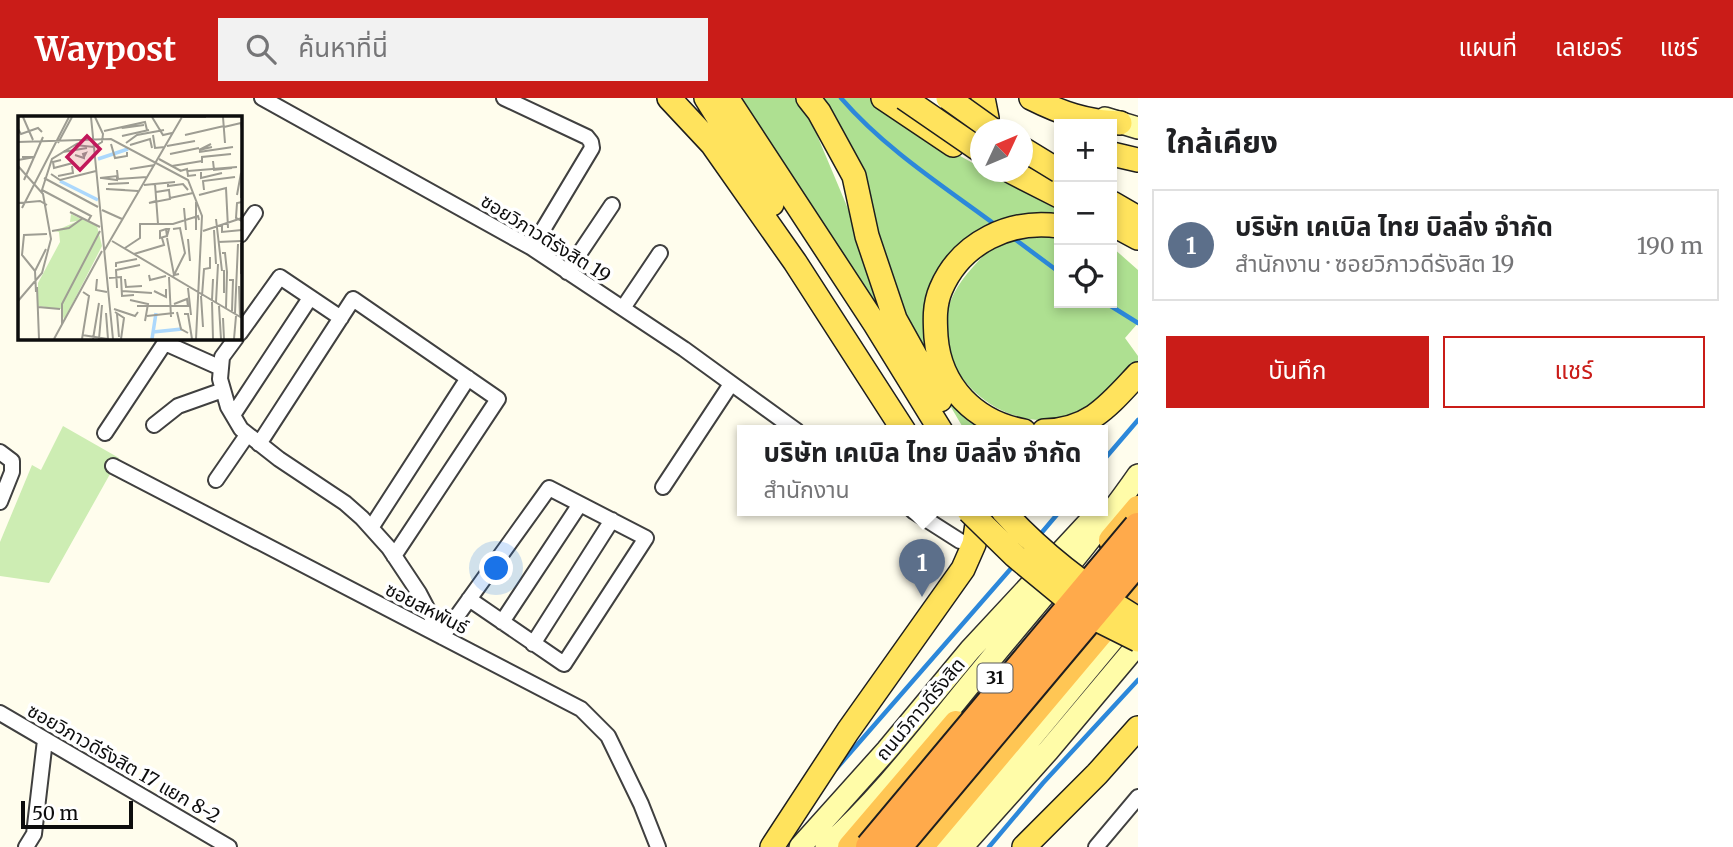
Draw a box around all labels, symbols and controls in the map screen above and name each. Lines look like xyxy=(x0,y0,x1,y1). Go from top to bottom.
search box xyxy=(218,18,708,81)
text: Waypost xyxy=(35,29,176,70)
icon: search xyxy=(242,30,280,68)
text: ค้นหาที่นี่ xyxy=(298,31,388,64)
text: แผนที่ xyxy=(1459,32,1517,63)
text: เลเยอร์ xyxy=(1555,32,1622,63)
text: แชร์ xyxy=(1660,32,1698,63)
inset map xyxy=(18,116,242,340)
north arrow xyxy=(970,119,1033,182)
map controls xyxy=(1054,119,1117,308)
button: + xyxy=(1054,119,1117,182)
text: ใกล้เคียง xyxy=(1166,123,1278,161)
button: − xyxy=(1054,182,1117,245)
street label: ซอยวิภาวดีรังสิต 19 xyxy=(477,188,615,288)
text: บริษัท เคเบิล ไทย บิลลิ่ง จำกัด xyxy=(1235,210,1553,243)
text: 1 xyxy=(1186,231,1196,260)
text: 190 m xyxy=(1637,231,1703,260)
button: locate xyxy=(1054,245,1117,308)
text: สำนักงาน · ซอยวิภาวดีรังสิต 19 xyxy=(1235,249,1514,278)
button: บันทึก xyxy=(1166,336,1429,408)
button: แชร์ xyxy=(1443,336,1705,408)
popup xyxy=(737,425,1108,516)
text: บริษัท เคเบิล ไทย บิลลิ่ง จำกัด xyxy=(763,436,1082,469)
text: สำนักงาน xyxy=(763,475,850,504)
pin: 1 xyxy=(899,539,945,597)
your location xyxy=(479,551,513,585)
street label: ซอยสหพันธ์ xyxy=(381,577,473,639)
street label: ถนนวิภาวดีรังสิต xyxy=(870,653,970,765)
road number: 31 xyxy=(978,664,1012,692)
street label: ซอยวิภาวดีรังสิต 17 แยก 8-2 xyxy=(23,698,225,828)
scale bar xyxy=(21,798,133,830)
text: 50 m xyxy=(32,801,78,825)

